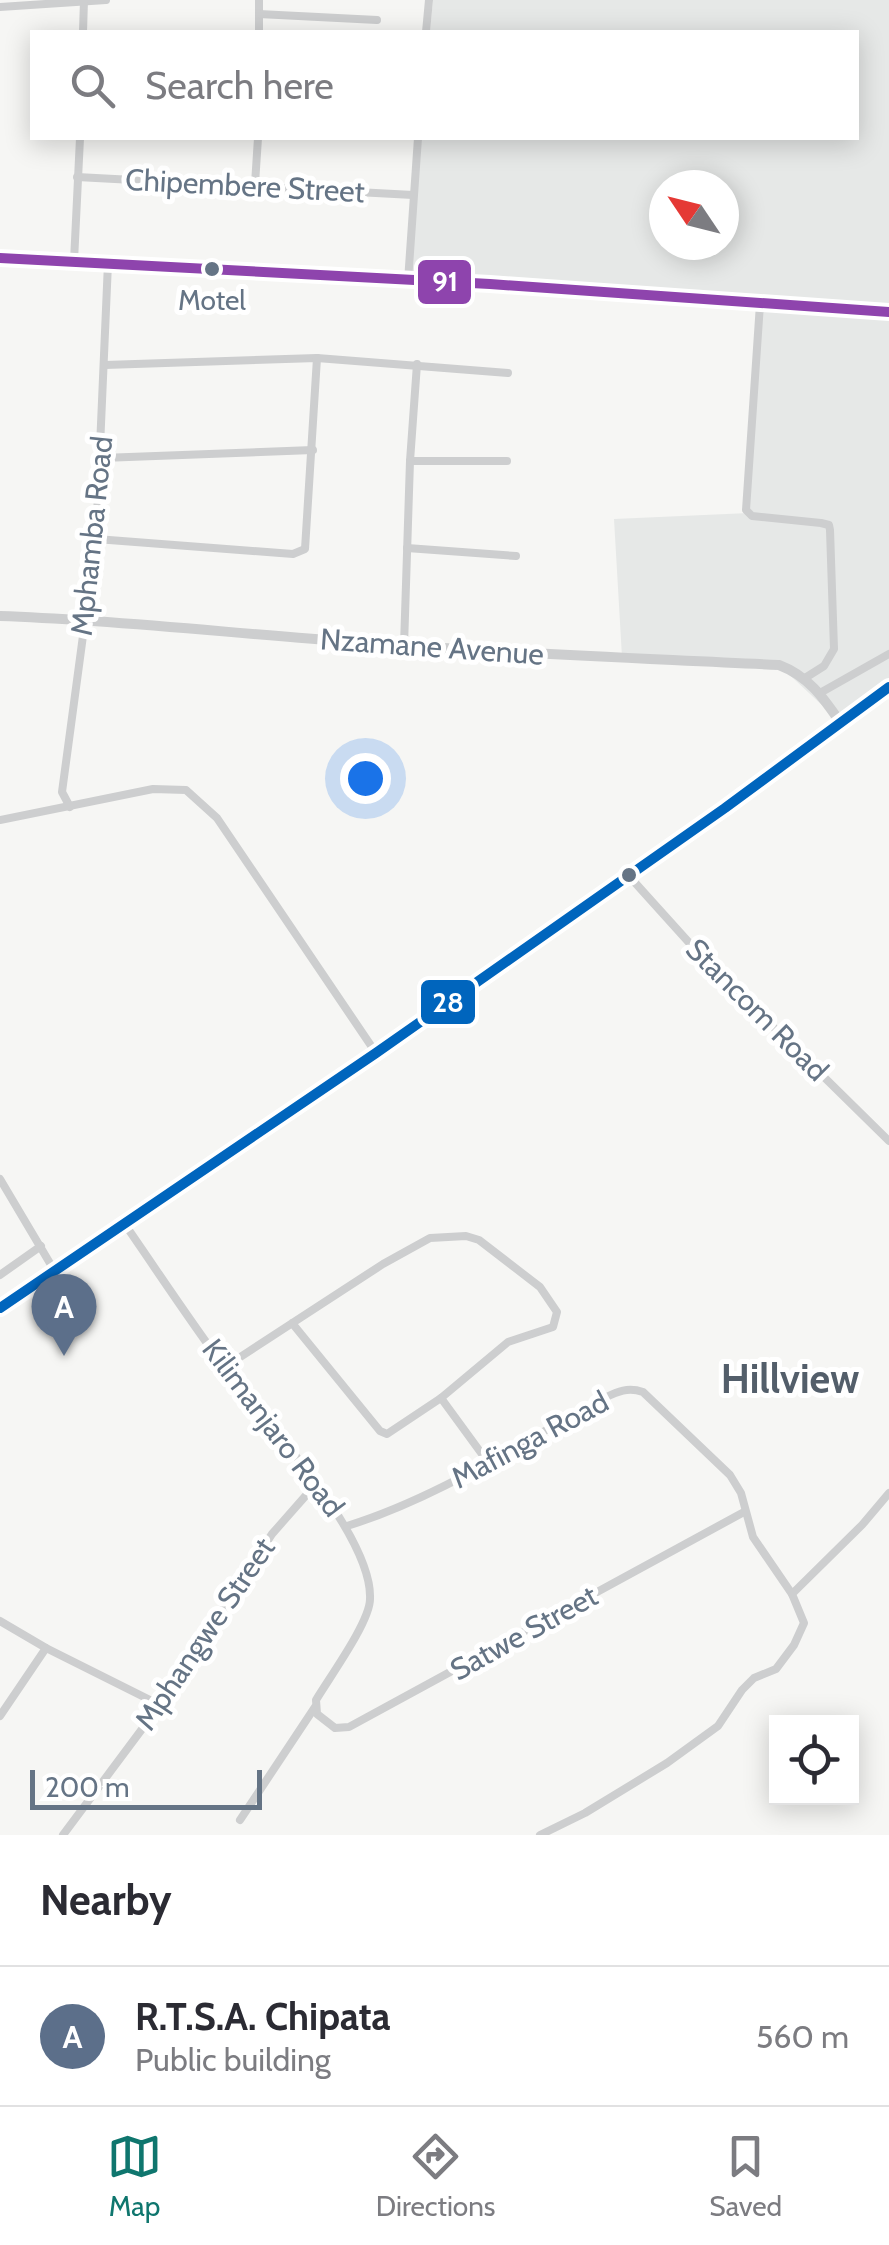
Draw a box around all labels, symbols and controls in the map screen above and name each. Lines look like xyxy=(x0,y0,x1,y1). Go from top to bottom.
search box xyxy=(30,30,859,140)
icon: search xyxy=(65,58,120,113)
text: Search here xyxy=(145,62,334,109)
street label: Chipembere Street xyxy=(124,161,366,210)
north arrow xyxy=(649,170,739,260)
line badge: 91 xyxy=(416,258,473,306)
marker: Motel xyxy=(202,259,222,279)
text: 91 xyxy=(432,264,458,298)
place label: Motel xyxy=(178,283,246,317)
street label: Mphamba Road xyxy=(63,434,120,638)
street label: Nzamane Avenue xyxy=(319,620,545,673)
your location xyxy=(340,753,391,804)
unlabelled marker xyxy=(619,865,639,885)
street label: Stancom Road xyxy=(678,931,836,1089)
line badge: 28 xyxy=(419,978,477,1026)
text: 28 xyxy=(432,985,464,1019)
pin: A xyxy=(32,1274,96,1356)
street label: Kilimanjaro Road xyxy=(194,1331,352,1524)
district label: Hillview xyxy=(721,1354,859,1403)
street label: Mafinga Road xyxy=(445,1383,615,1496)
street label: Mphangwe Street xyxy=(127,1531,283,1737)
street label: Satwe Street xyxy=(444,1577,604,1688)
map controls xyxy=(769,1715,859,1805)
button: locate xyxy=(769,1715,859,1805)
scale bar xyxy=(30,1765,262,1810)
text: 200 m xyxy=(45,1770,130,1804)
text: Nearby xyxy=(40,1874,172,1926)
text: R.T.S.A. Chipata xyxy=(135,1993,391,2040)
text: A xyxy=(62,2017,83,2056)
text: 560 m xyxy=(756,2017,849,2056)
text: Public building xyxy=(135,2040,331,2079)
tab: Map xyxy=(107,2129,162,2223)
tab: Directions xyxy=(376,2129,495,2223)
tab: Saved xyxy=(709,2129,782,2223)

